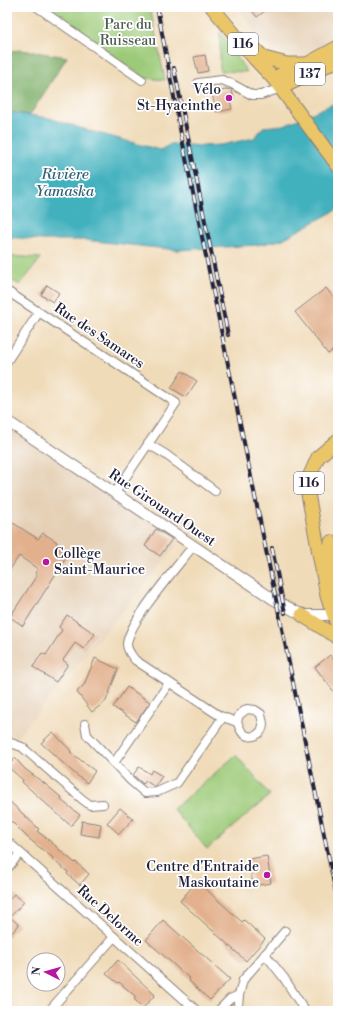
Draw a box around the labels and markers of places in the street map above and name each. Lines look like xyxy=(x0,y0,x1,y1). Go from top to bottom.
place label: Vélo St-Hyacinthe xyxy=(137,81,221,115)
marker: Vélo St-Hyacinthe xyxy=(224,93,234,103)
place label: Collège Saint-Maurice xyxy=(54,545,145,579)
marker: Collège Saint-Maurice xyxy=(41,557,51,567)
place label: Centre d'Entraide Maskoutaine xyxy=(146,858,259,892)
marker: Centre d'Entraide Maskoutaine xyxy=(262,870,272,880)

